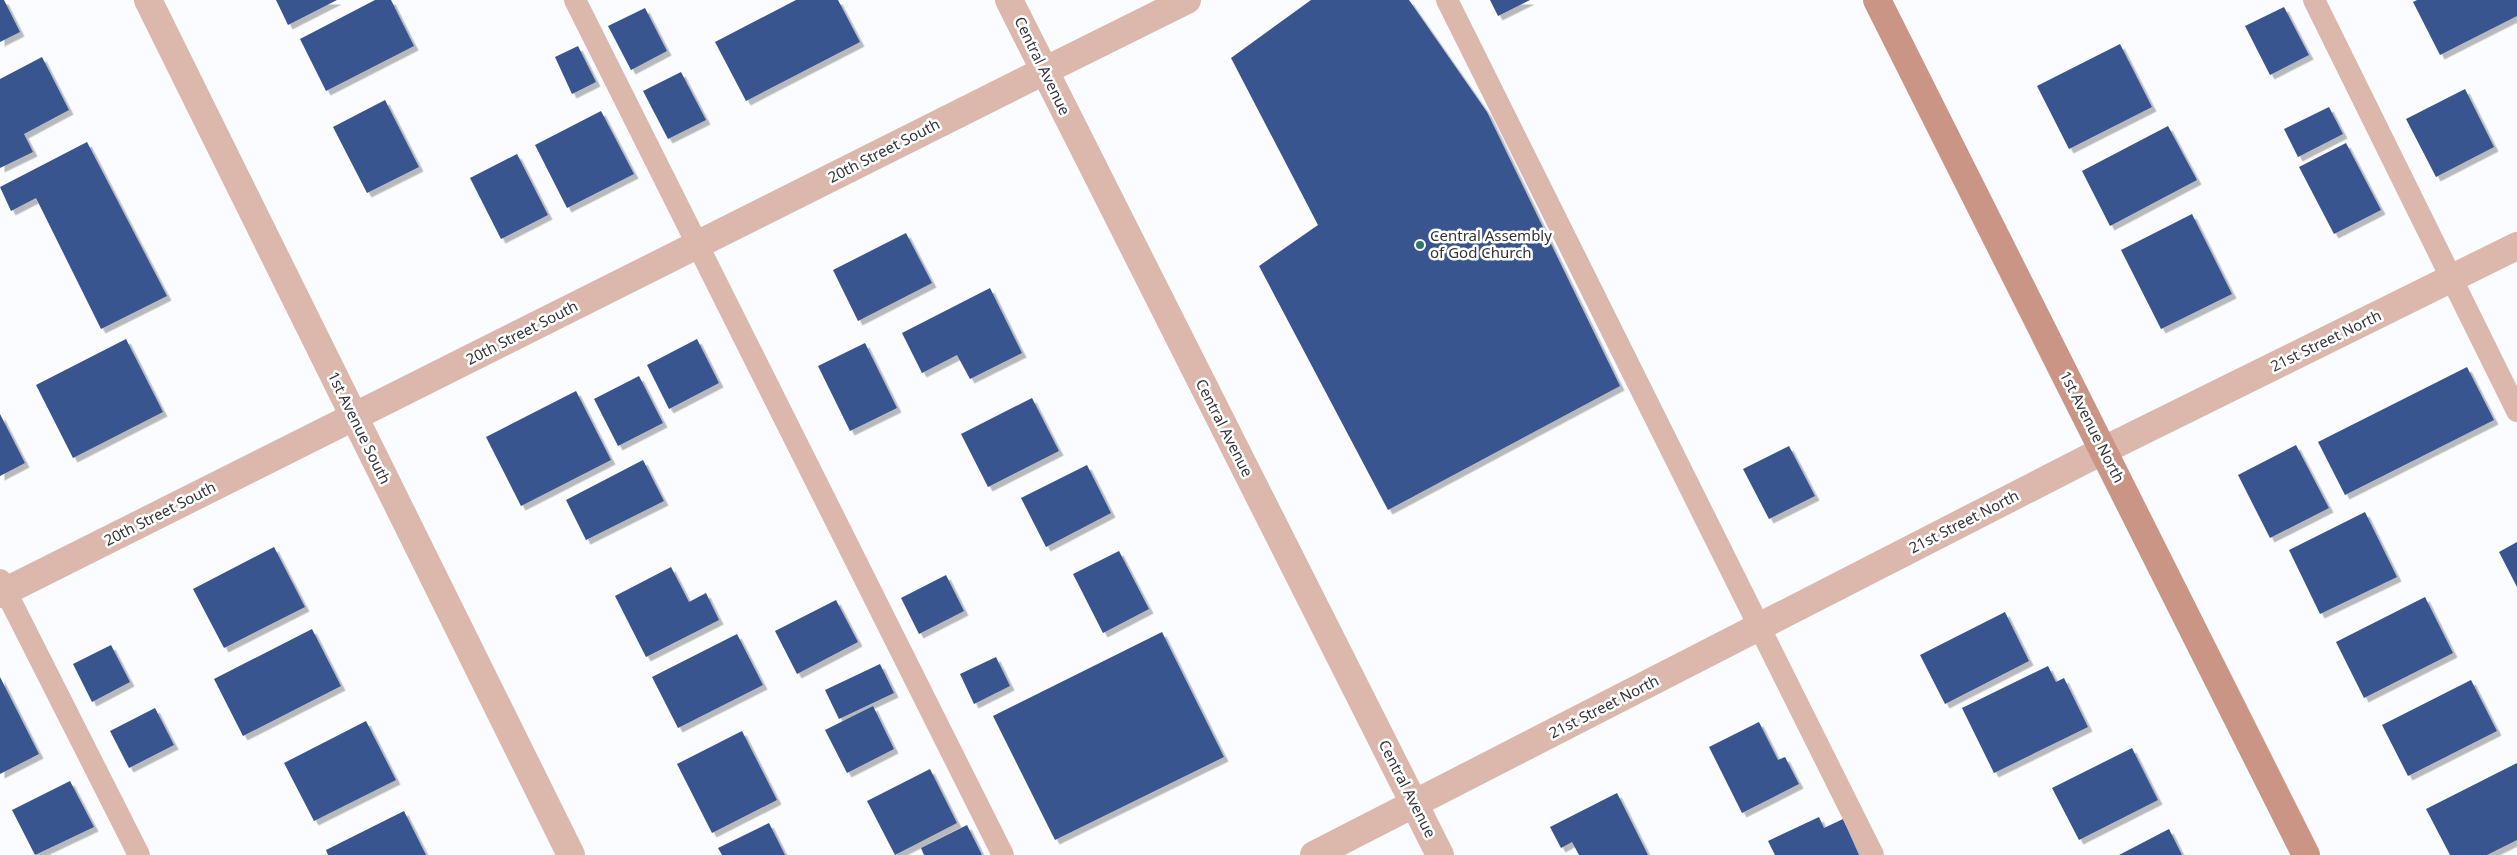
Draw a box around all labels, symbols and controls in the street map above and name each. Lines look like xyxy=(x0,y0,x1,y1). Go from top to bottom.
street label: Central Avenue xyxy=(1010,13,1075,118)
street label: 20th Street South xyxy=(824,113,943,187)
place label: Central Assembly of God Church xyxy=(1430,225,1552,262)
marker: Central Assembly of God Church xyxy=(1414,239,1426,251)
street label: 20th Street South xyxy=(462,295,581,369)
street label: 21st Street North xyxy=(2267,305,2384,376)
street label: 1st Avenue North xyxy=(2056,367,2130,486)
street label: 1st Avenue South xyxy=(324,368,396,487)
street label: Central Avenue xyxy=(1192,375,1258,480)
street label: 20th Street South xyxy=(100,476,219,550)
street label: 21st Street North xyxy=(1905,485,2022,557)
street label: 21st Street North xyxy=(1545,670,1662,742)
street label: Central Avenue xyxy=(1375,736,1441,841)

